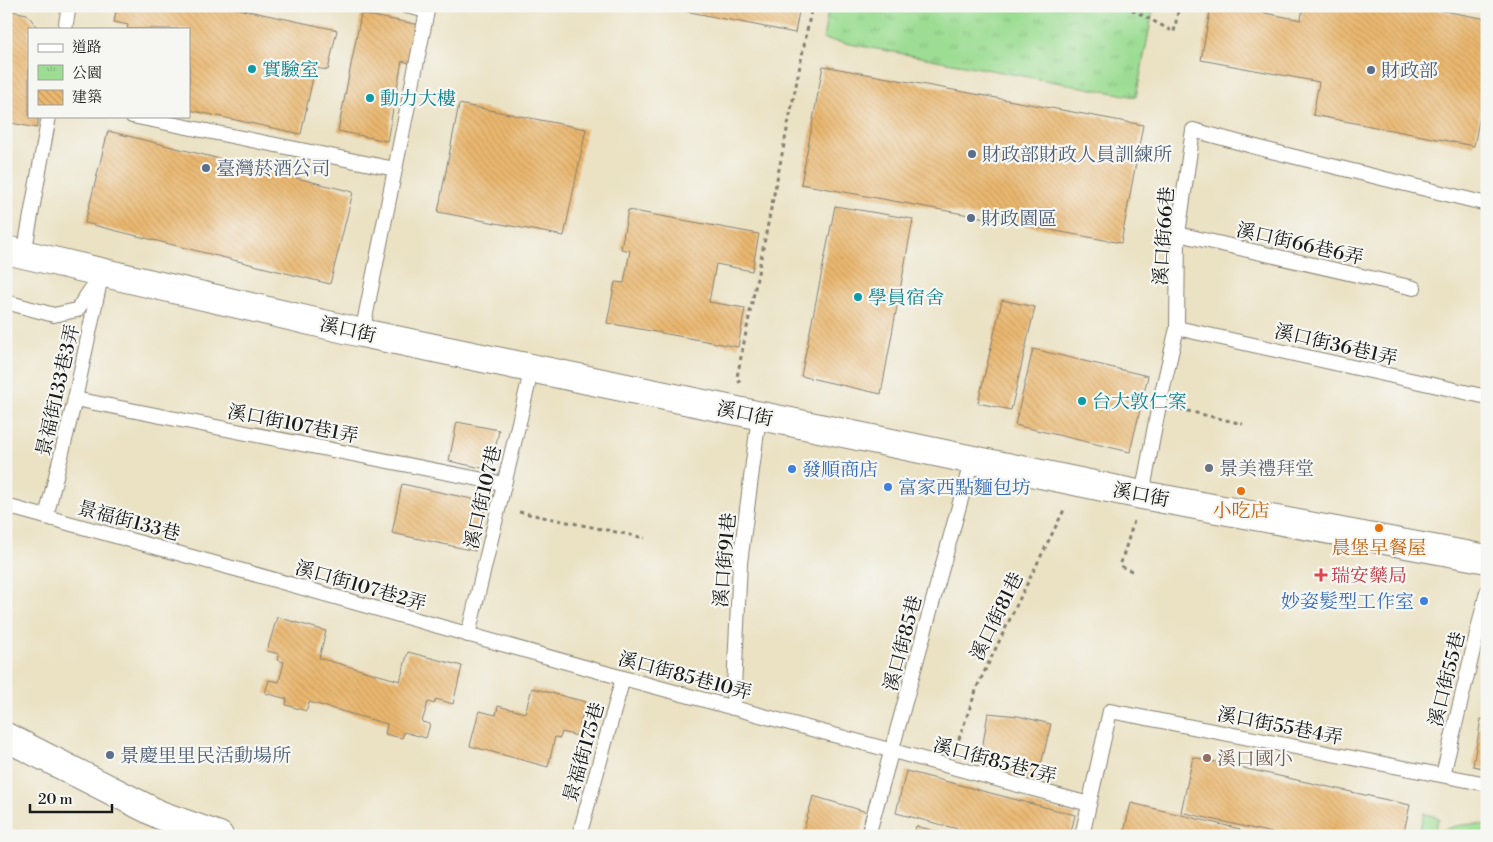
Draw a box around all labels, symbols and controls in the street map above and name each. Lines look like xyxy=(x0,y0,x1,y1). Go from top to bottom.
legend xyxy=(28,28,190,118)
text: 道路 xyxy=(72,38,102,57)
place label: 實驗室 xyxy=(262,58,319,82)
place label: 財政部 xyxy=(1381,59,1438,83)
marker: 實驗室 xyxy=(246,63,258,75)
text: 公園 xyxy=(72,64,102,83)
marker: 財政部 xyxy=(1365,64,1377,76)
place label: 動力大樓 xyxy=(380,87,456,111)
text: 建築 xyxy=(72,88,102,107)
marker: 動力大樓 xyxy=(364,92,376,104)
place label: 財政部財政人員訓練所 xyxy=(982,143,1172,167)
marker: 財政部財政人員訓練所 xyxy=(966,148,978,160)
place label: 臺灣菸酒公司 xyxy=(216,157,330,181)
marker: 臺灣菸酒公司 xyxy=(200,162,212,174)
street label: 溪口街66巷 xyxy=(1149,186,1179,286)
place label: 財政園區 xyxy=(981,207,1057,231)
marker: 財政園區 xyxy=(965,212,977,224)
street label: 溪口街66巷6弄 xyxy=(1234,218,1366,270)
place label: 學員宿舍 xyxy=(868,286,944,310)
marker: 學員宿舍 xyxy=(852,291,864,303)
street label: 溪口街 xyxy=(317,312,378,348)
street label: 溪口街36巷1弄 xyxy=(1272,319,1399,371)
street label: 景福街133巷3弄 xyxy=(31,322,85,459)
place label: 台大敦仁案 xyxy=(1092,390,1187,414)
marker: 台大敦仁案 xyxy=(1076,395,1088,407)
street label: 溪口街 xyxy=(714,396,775,432)
street label: 溪口街107巷1弄 xyxy=(225,400,360,448)
street label: 溪口街107巷 xyxy=(459,443,507,551)
place label: 景美禮拜堂 xyxy=(1219,457,1314,481)
place label: 發順商店 xyxy=(802,458,878,482)
marker: 景美禮拜堂 xyxy=(1203,462,1215,474)
marker: 發順商店 xyxy=(786,463,798,475)
place label: 富家西點麵包坊 xyxy=(898,476,1031,500)
street label: 溪口街 xyxy=(1111,478,1171,512)
marker: 富家西點麵包坊 xyxy=(882,481,894,493)
marker: 小吃店 xyxy=(1235,485,1247,497)
street label: 景福街133巷 xyxy=(75,496,183,546)
place label: 小吃店 xyxy=(1212,499,1270,523)
street label: 溪口街91巷 xyxy=(709,512,741,609)
marker: 晨堡早餐屋 xyxy=(1373,522,1385,534)
place label: 晨堡早餐屋 xyxy=(1331,536,1427,560)
street label: 溪口街107巷2弄 xyxy=(292,556,429,616)
place label: 瑞安藥局 xyxy=(1331,564,1407,588)
street label: 溪口街81巷 xyxy=(965,568,1029,665)
marker: 瑞安藥局 xyxy=(1315,569,1327,581)
place label: 妙姿髮型工作室 xyxy=(1281,590,1414,614)
street label: 溪口街85巷 xyxy=(879,593,927,694)
marker: 妙姿髮型工作室 xyxy=(1418,595,1430,607)
street label: 溪口街55巷 xyxy=(1424,629,1470,729)
street label: 溪口街85巷10弄 xyxy=(615,647,754,705)
street label: 景福街175巷 xyxy=(558,700,610,805)
street label: 溪口街55巷4弄 xyxy=(1215,702,1345,750)
street label: 溪口街85巷7弄 xyxy=(930,733,1059,789)
place label: 景慶里里民活動場所 xyxy=(120,744,291,768)
place label: 溪口國小 xyxy=(1217,747,1293,771)
marker: 景慶里里民活動場所 xyxy=(104,749,116,761)
marker: 溪口國小 xyxy=(1201,752,1213,764)
scale bar xyxy=(30,782,112,814)
text: 20 m xyxy=(38,790,73,809)

